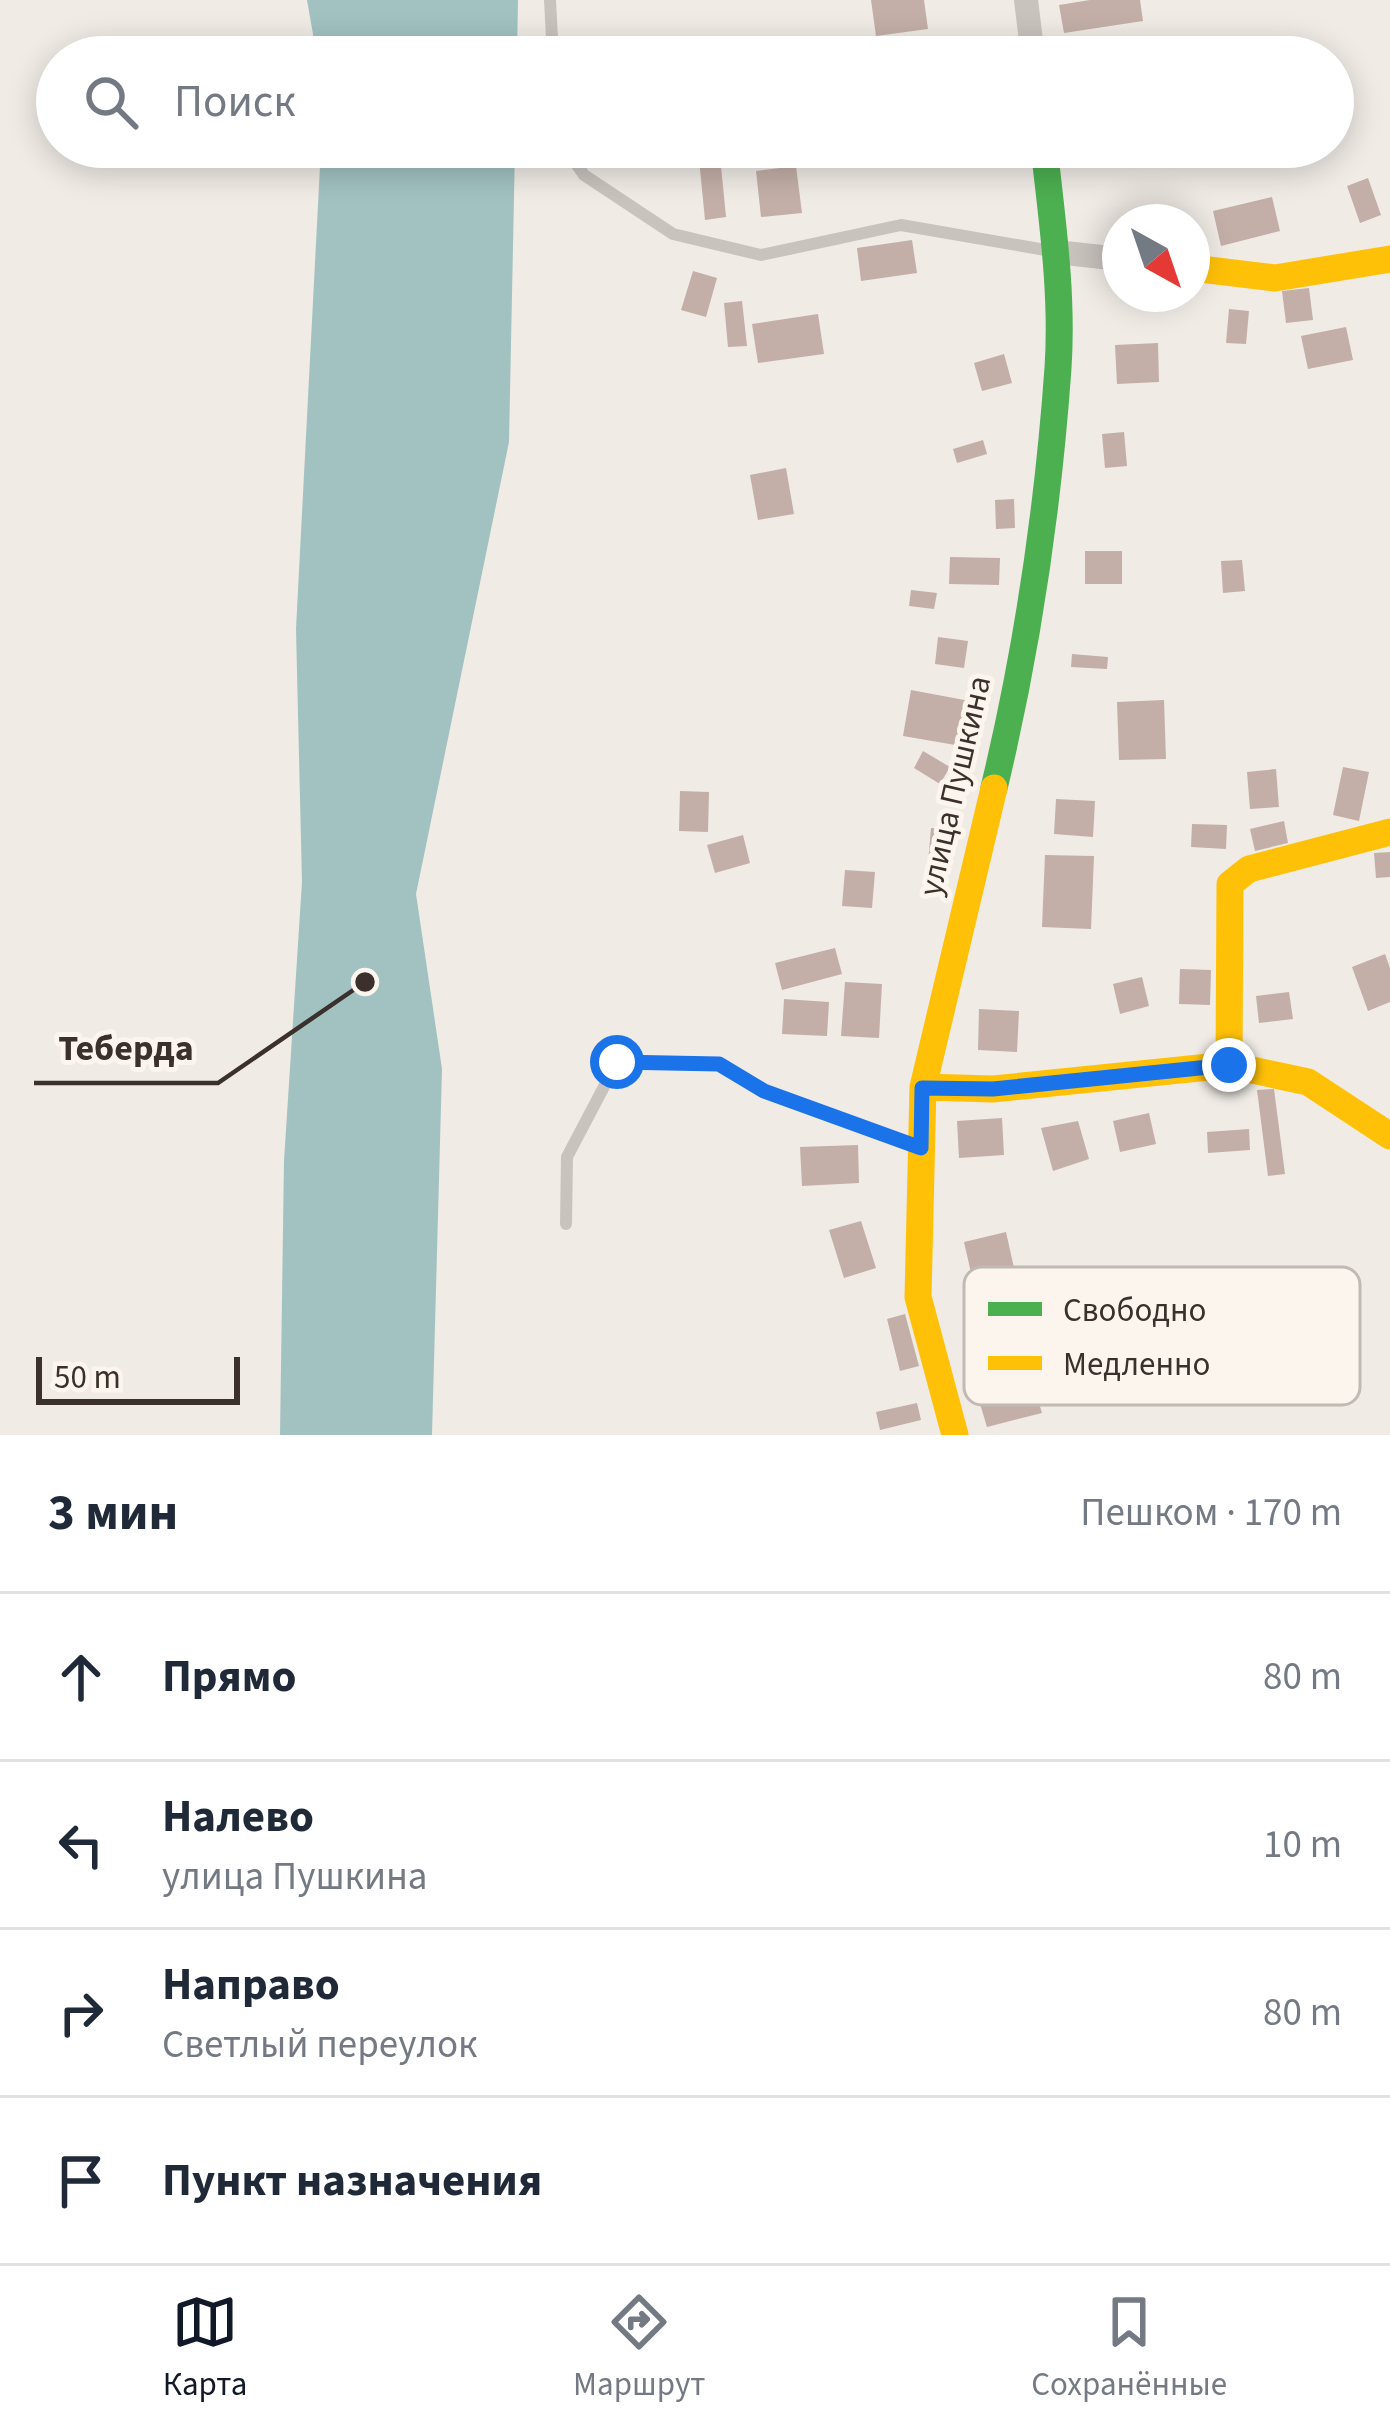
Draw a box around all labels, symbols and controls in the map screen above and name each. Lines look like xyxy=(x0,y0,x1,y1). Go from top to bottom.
search box xyxy=(36,36,1354,168)
icon: search xyxy=(78,69,144,135)
text: Поиск xyxy=(174,70,296,134)
north arrow xyxy=(1102,204,1210,312)
street label: улица Пушкина xyxy=(907,671,1003,901)
callout: Теберда xyxy=(34,1011,218,1083)
text: Теберда xyxy=(58,1023,194,1074)
route start xyxy=(590,1035,644,1089)
route end xyxy=(1202,1038,1256,1092)
legend xyxy=(964,1267,1360,1405)
text: Свободно xyxy=(1063,1287,1206,1334)
text: Медленно xyxy=(1063,1341,1210,1388)
scale bar xyxy=(36,1351,240,1404)
text: 50 m xyxy=(54,1354,121,1401)
text: 3 мин xyxy=(48,1477,178,1549)
text: Пешком · 170 m xyxy=(1080,1485,1342,1541)
icon: ahead xyxy=(48,1644,114,1710)
text: Прямо xyxy=(162,1645,296,1709)
text: 80 m xyxy=(1263,1649,1342,1705)
text: Налево xyxy=(162,1785,314,1849)
icon: left xyxy=(48,1812,114,1878)
text: 10 m xyxy=(1263,1817,1342,1873)
text: улица Пушкина xyxy=(162,1849,428,1905)
text: Направо xyxy=(162,1953,340,2017)
icon: right xyxy=(48,1980,114,2046)
text: 80 m xyxy=(1263,1985,1342,2041)
text: Светлый переулок xyxy=(162,2017,477,2073)
icon: arrive xyxy=(48,2148,114,2214)
text: Пункт назначения xyxy=(162,2149,542,2213)
tab: Карта xyxy=(163,2289,247,2408)
tab: Маршрут xyxy=(573,2289,706,2408)
tab: Сохранённые xyxy=(1031,2289,1227,2408)

